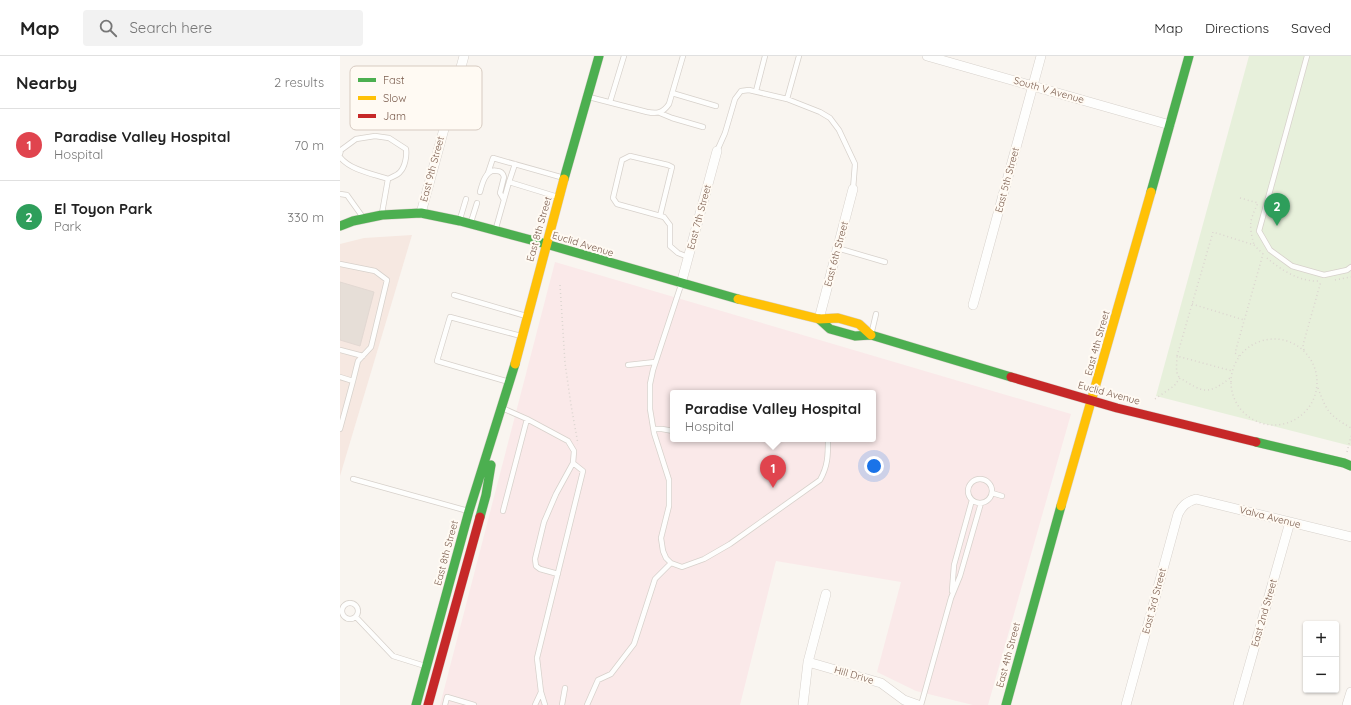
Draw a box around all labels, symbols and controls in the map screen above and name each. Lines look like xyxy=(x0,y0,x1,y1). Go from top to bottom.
search box xyxy=(83,10,363,46)
text: Map xyxy=(20,16,59,40)
icon: search xyxy=(97,17,119,39)
text: Search here xyxy=(129,18,212,37)
text: Map xyxy=(1154,19,1183,37)
text: Directions xyxy=(1205,19,1269,37)
text: Saved xyxy=(1291,19,1331,37)
legend xyxy=(350,66,482,130)
text: Nearby xyxy=(16,72,77,93)
text: Fast xyxy=(383,73,405,87)
text: 2 results xyxy=(274,74,324,90)
street label: South V Avenue xyxy=(1012,74,1086,106)
text: Slow xyxy=(383,91,407,105)
text: Jam xyxy=(383,109,406,123)
text: Paradise Valley Hospital xyxy=(54,127,230,146)
street label: East 9th Street xyxy=(417,134,447,203)
text: 1 xyxy=(26,137,32,153)
text: 70 m xyxy=(294,137,324,153)
street label: East 5th Street xyxy=(992,145,1022,214)
text: Hospital xyxy=(54,146,103,162)
street label: East 7th Street xyxy=(684,182,714,251)
pin: 2 xyxy=(1264,193,1290,226)
street label: East 8th Street xyxy=(524,194,555,263)
text: El Toyon Park xyxy=(54,199,152,218)
text: 2 xyxy=(25,209,33,225)
text: 330 m xyxy=(287,209,324,225)
text: Park xyxy=(54,218,82,234)
street label: East 6th Street xyxy=(821,219,851,288)
street label: Euclid Avenue xyxy=(551,228,616,260)
street label: East 4th Street xyxy=(1082,308,1113,377)
street label: Euclid Avenue xyxy=(1076,378,1142,408)
popup xyxy=(670,390,876,442)
text: Paradise Valley Hospital xyxy=(685,399,861,418)
text: Hospital xyxy=(685,418,734,434)
pin: 1 xyxy=(760,455,786,488)
your location xyxy=(864,456,884,476)
street label: Valva Avenue xyxy=(1238,503,1302,531)
street label: East 8th Street xyxy=(431,518,461,587)
street label: East 3rd Street xyxy=(1139,566,1169,635)
street label: East 2nd Street xyxy=(1248,577,1280,648)
street label: East 4th Street xyxy=(993,620,1023,689)
map controls xyxy=(1303,621,1339,693)
button: + xyxy=(1303,621,1339,657)
button: − xyxy=(1303,657,1339,693)
street label: Hill Drive xyxy=(833,663,876,687)

